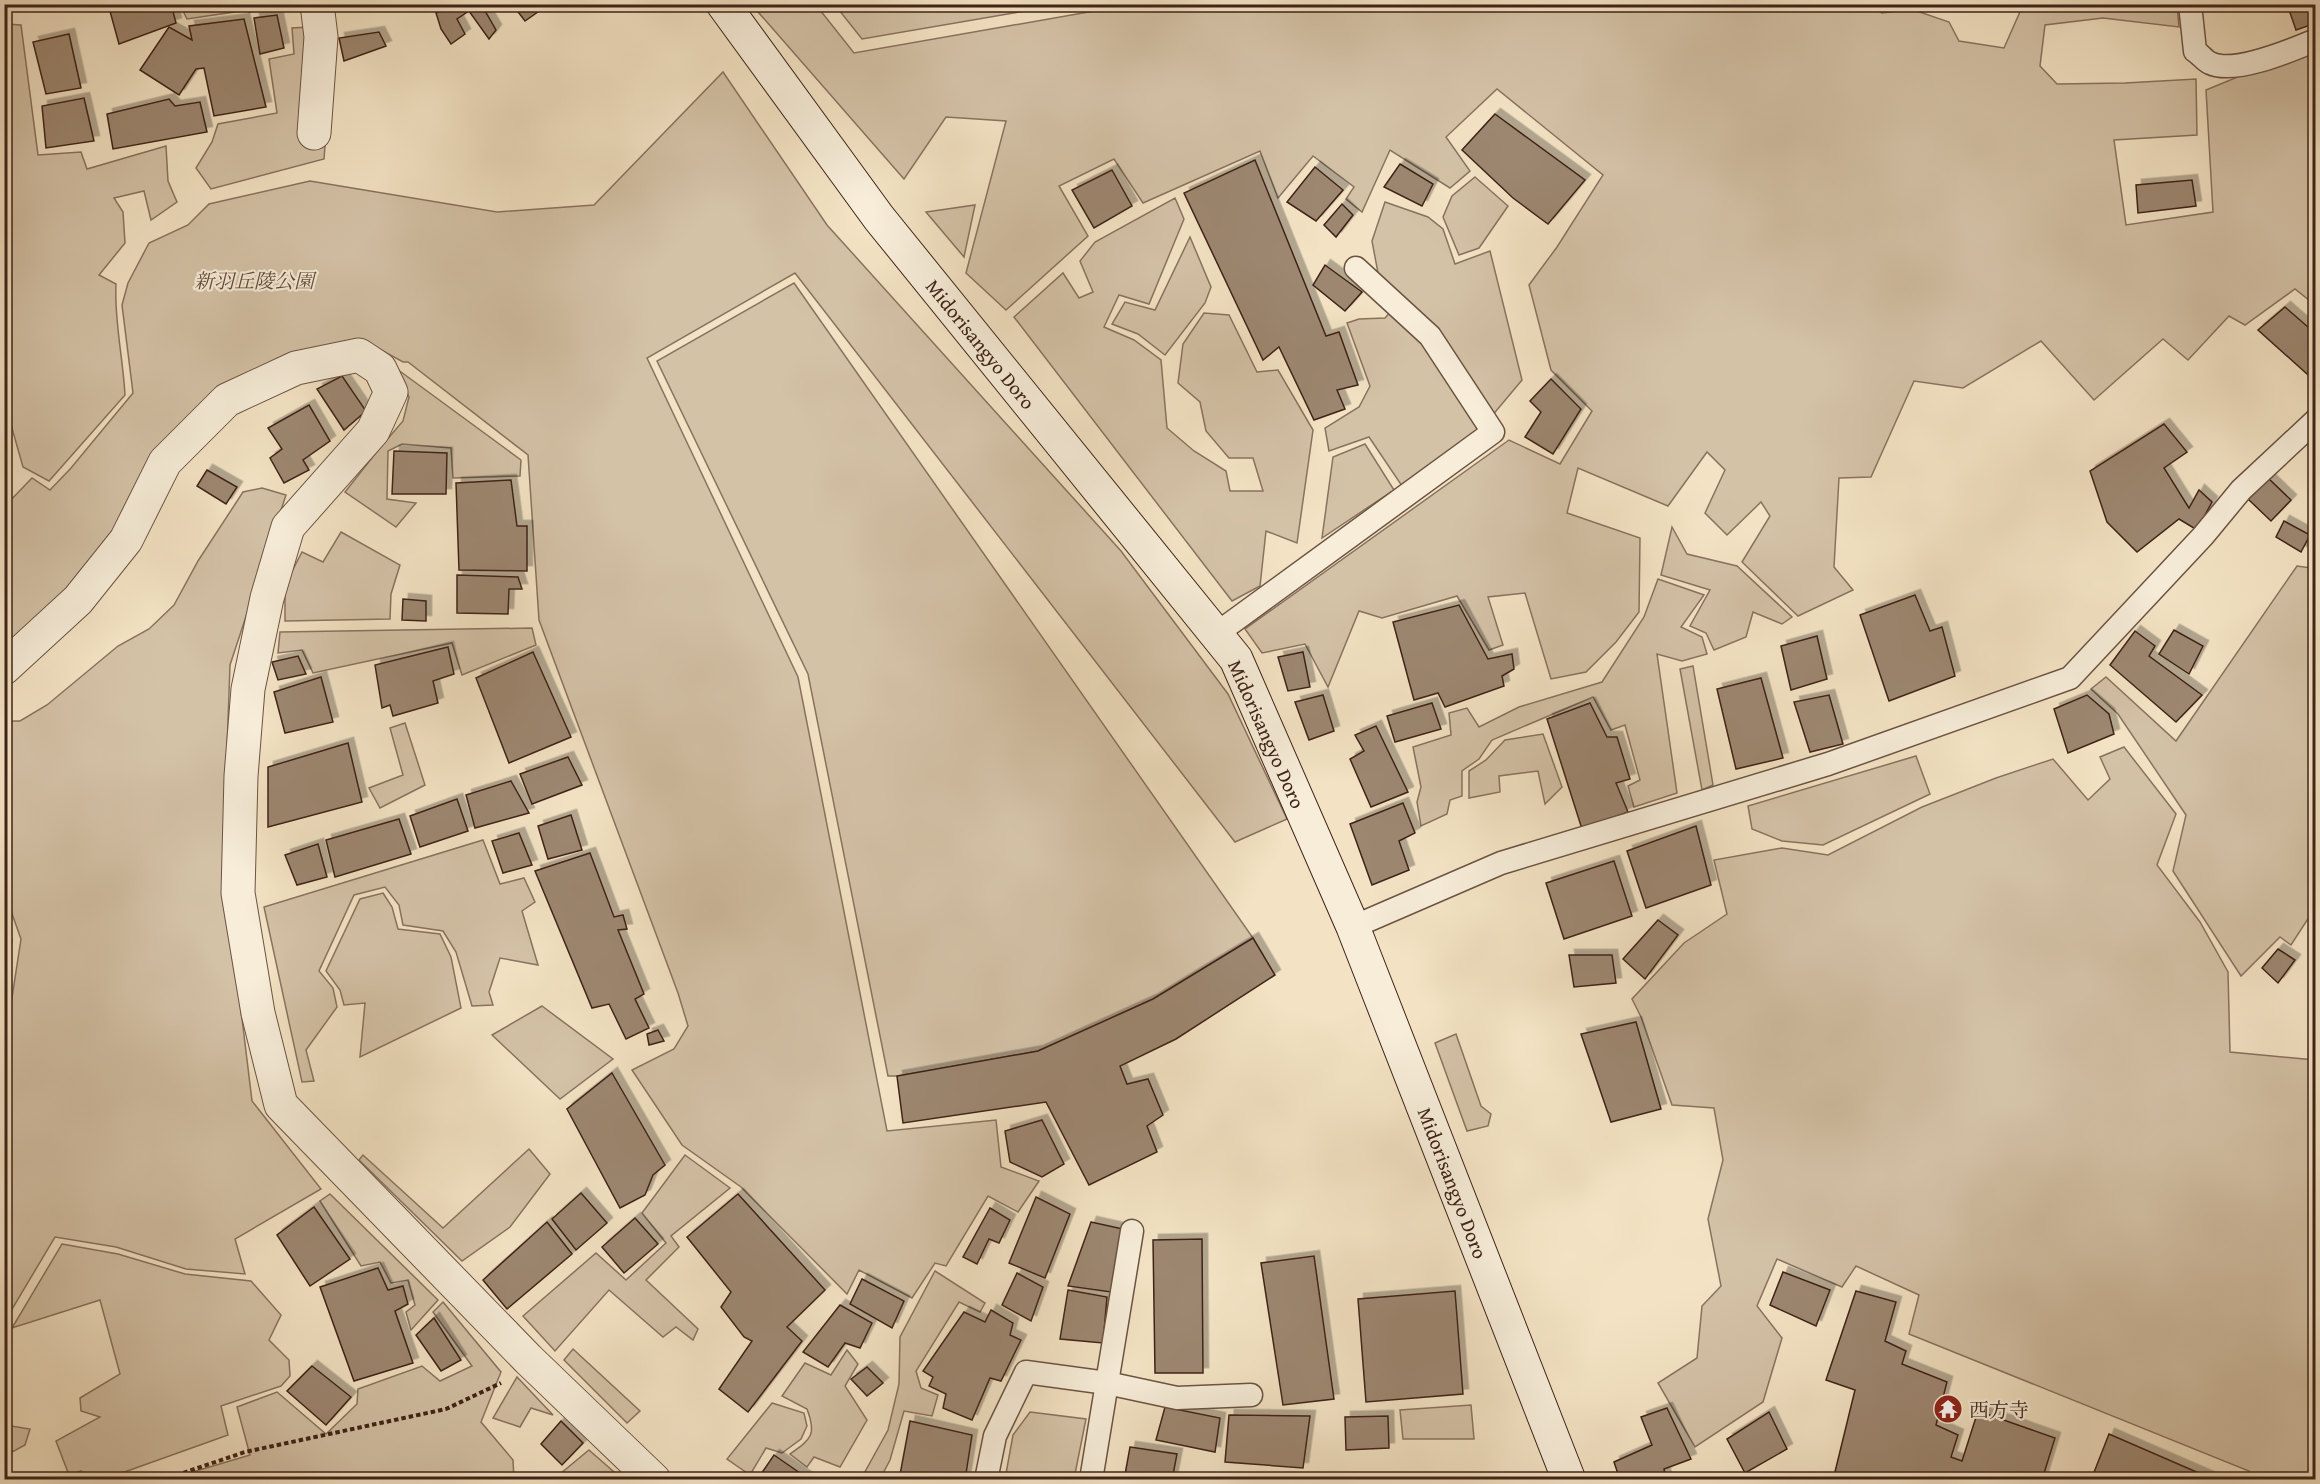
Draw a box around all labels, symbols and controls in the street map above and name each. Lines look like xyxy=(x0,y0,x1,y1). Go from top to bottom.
park label: 新羽丘陵公園 xyxy=(194,266,317,295)
street label: Midorisangyo Doro xyxy=(919,273,1043,415)
street label: Midorisangyo Doro xyxy=(1221,655,1313,813)
street label: Midorisangyo Doro xyxy=(1411,1103,1495,1263)
temple icon: 西方寺 xyxy=(1932,1393,1964,1425)
place label: 西方寺 xyxy=(1969,1395,2029,1424)

